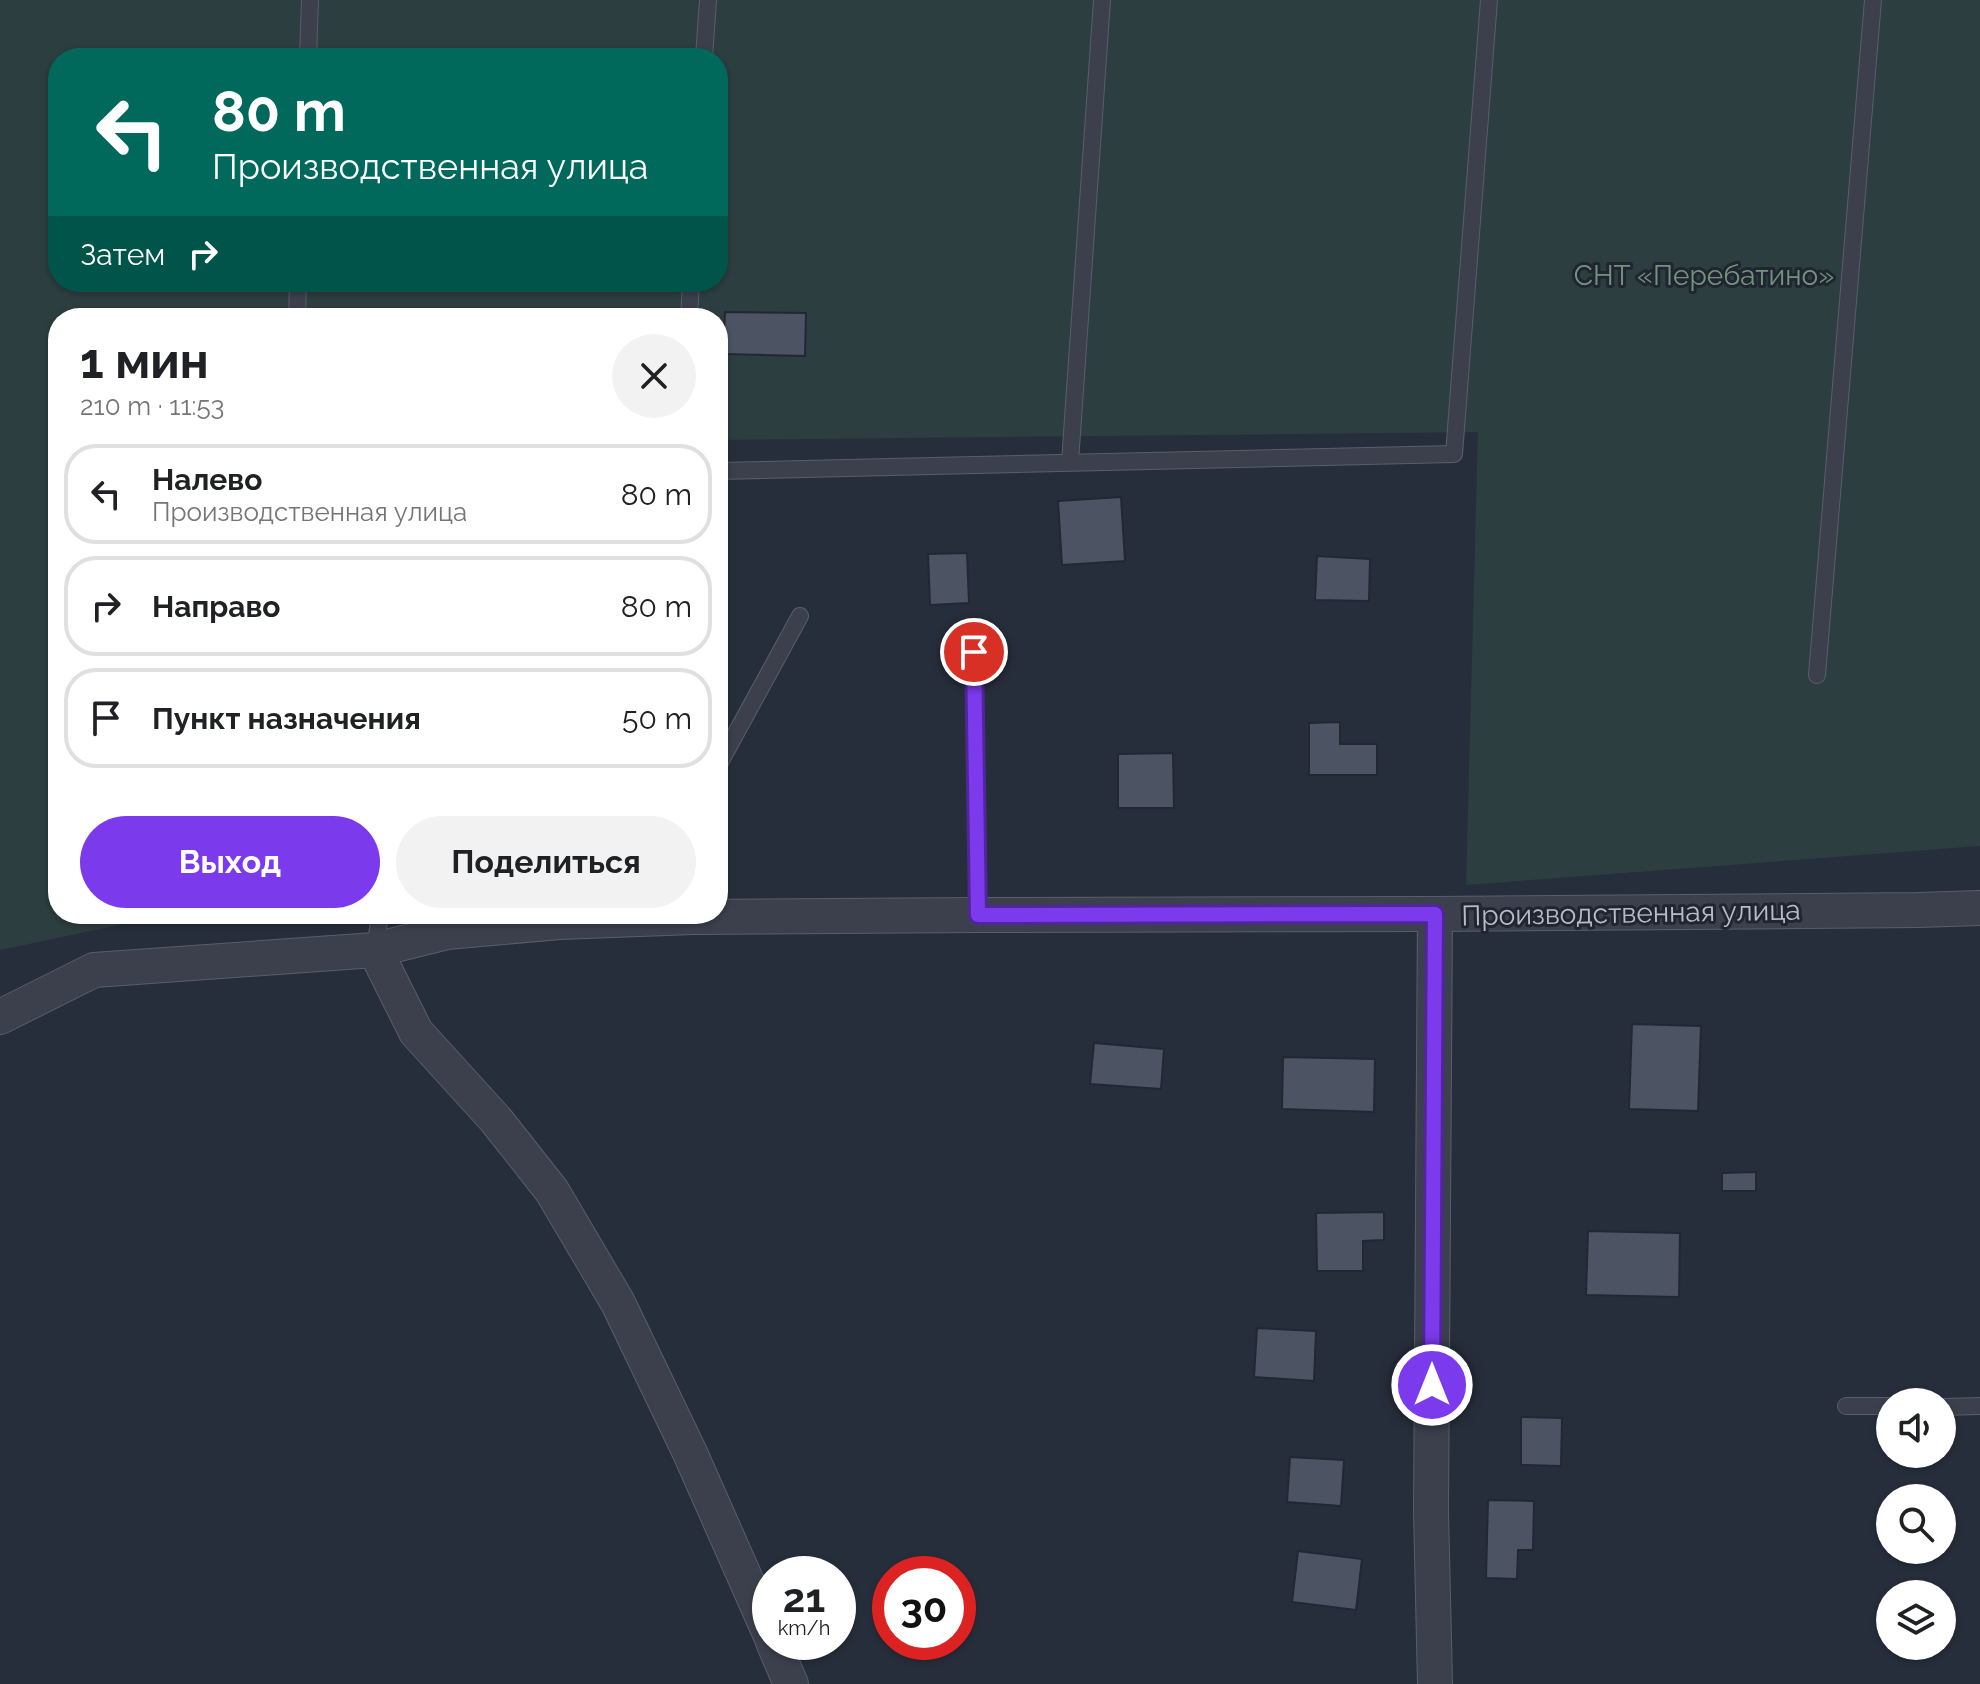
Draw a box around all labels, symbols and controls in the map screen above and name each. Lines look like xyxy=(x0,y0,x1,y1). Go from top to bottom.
text: 80 m xyxy=(212,78,346,144)
icon: left xyxy=(80,80,184,184)
text: Производственная улица xyxy=(212,145,648,187)
icon: right xyxy=(181,232,225,276)
text: Затем xyxy=(80,237,165,272)
park label: СНТ «Перебатино» xyxy=(1574,259,1834,292)
text: 1 мин xyxy=(80,333,209,389)
button: close xyxy=(612,334,696,418)
text: 210 m · 11:53 xyxy=(80,391,224,421)
text: Налево xyxy=(152,462,262,497)
icon: left xyxy=(84,472,128,516)
text: 80 m xyxy=(621,477,692,512)
text: Производственная улица xyxy=(152,497,467,527)
icon: right xyxy=(84,584,128,628)
text: Направо xyxy=(152,589,281,624)
text: 80 m xyxy=(621,589,692,624)
pin xyxy=(940,618,1008,686)
icon: arrive xyxy=(952,630,996,674)
icon: arrive xyxy=(84,696,128,740)
text: Пункт назначения xyxy=(152,701,421,736)
text: 50 m xyxy=(622,701,692,736)
button: Выход xyxy=(80,816,380,908)
button: Поделиться xyxy=(396,816,696,908)
street label: Производственная улица xyxy=(1461,894,1801,932)
position arrow xyxy=(1390,1343,1474,1427)
map controls xyxy=(1876,1388,1956,1660)
button: sound xyxy=(1876,1388,1956,1468)
button: search xyxy=(1876,1484,1956,1564)
speed limit sign: 30 xyxy=(872,1556,976,1660)
text: 21 xyxy=(783,1574,825,1621)
button: layers xyxy=(1876,1580,1956,1660)
text: km/h xyxy=(778,1616,830,1640)

